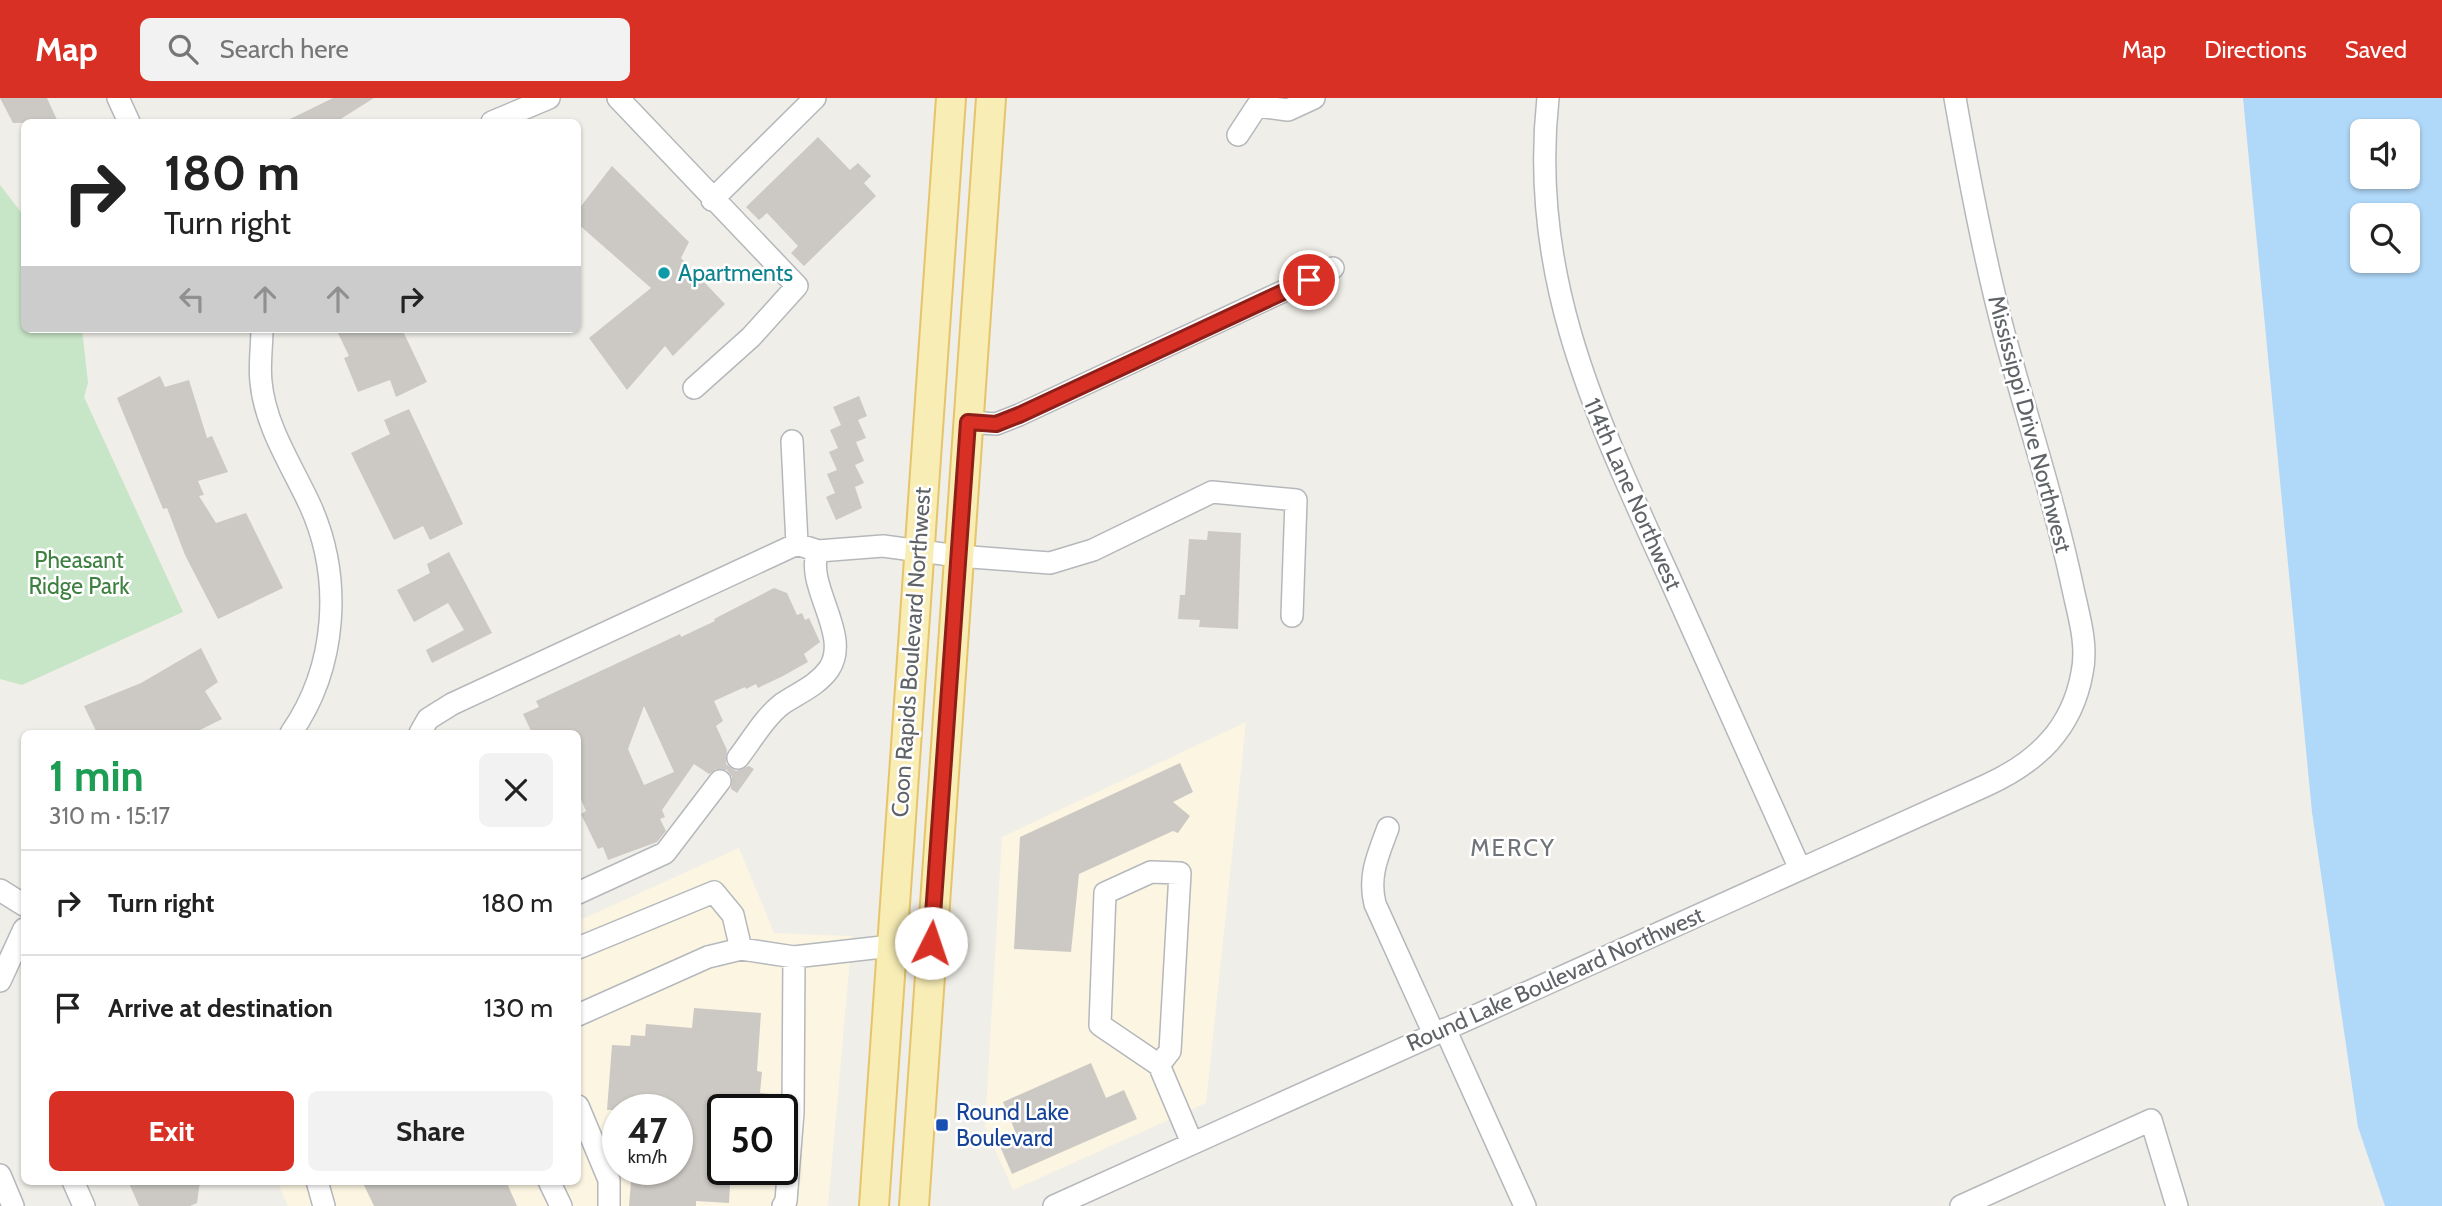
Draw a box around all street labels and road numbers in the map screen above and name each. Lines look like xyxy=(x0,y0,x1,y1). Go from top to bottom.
street label: Mississippi Drive Northwest xyxy=(1982,292,2078,556)
street label: 114th Lane Northwest xyxy=(1578,394,1688,595)
street label: Coon Rapids Boulevard Northwest xyxy=(885,486,937,818)
street label: Round Lake Boulevard Northwest xyxy=(1402,901,1708,1057)

